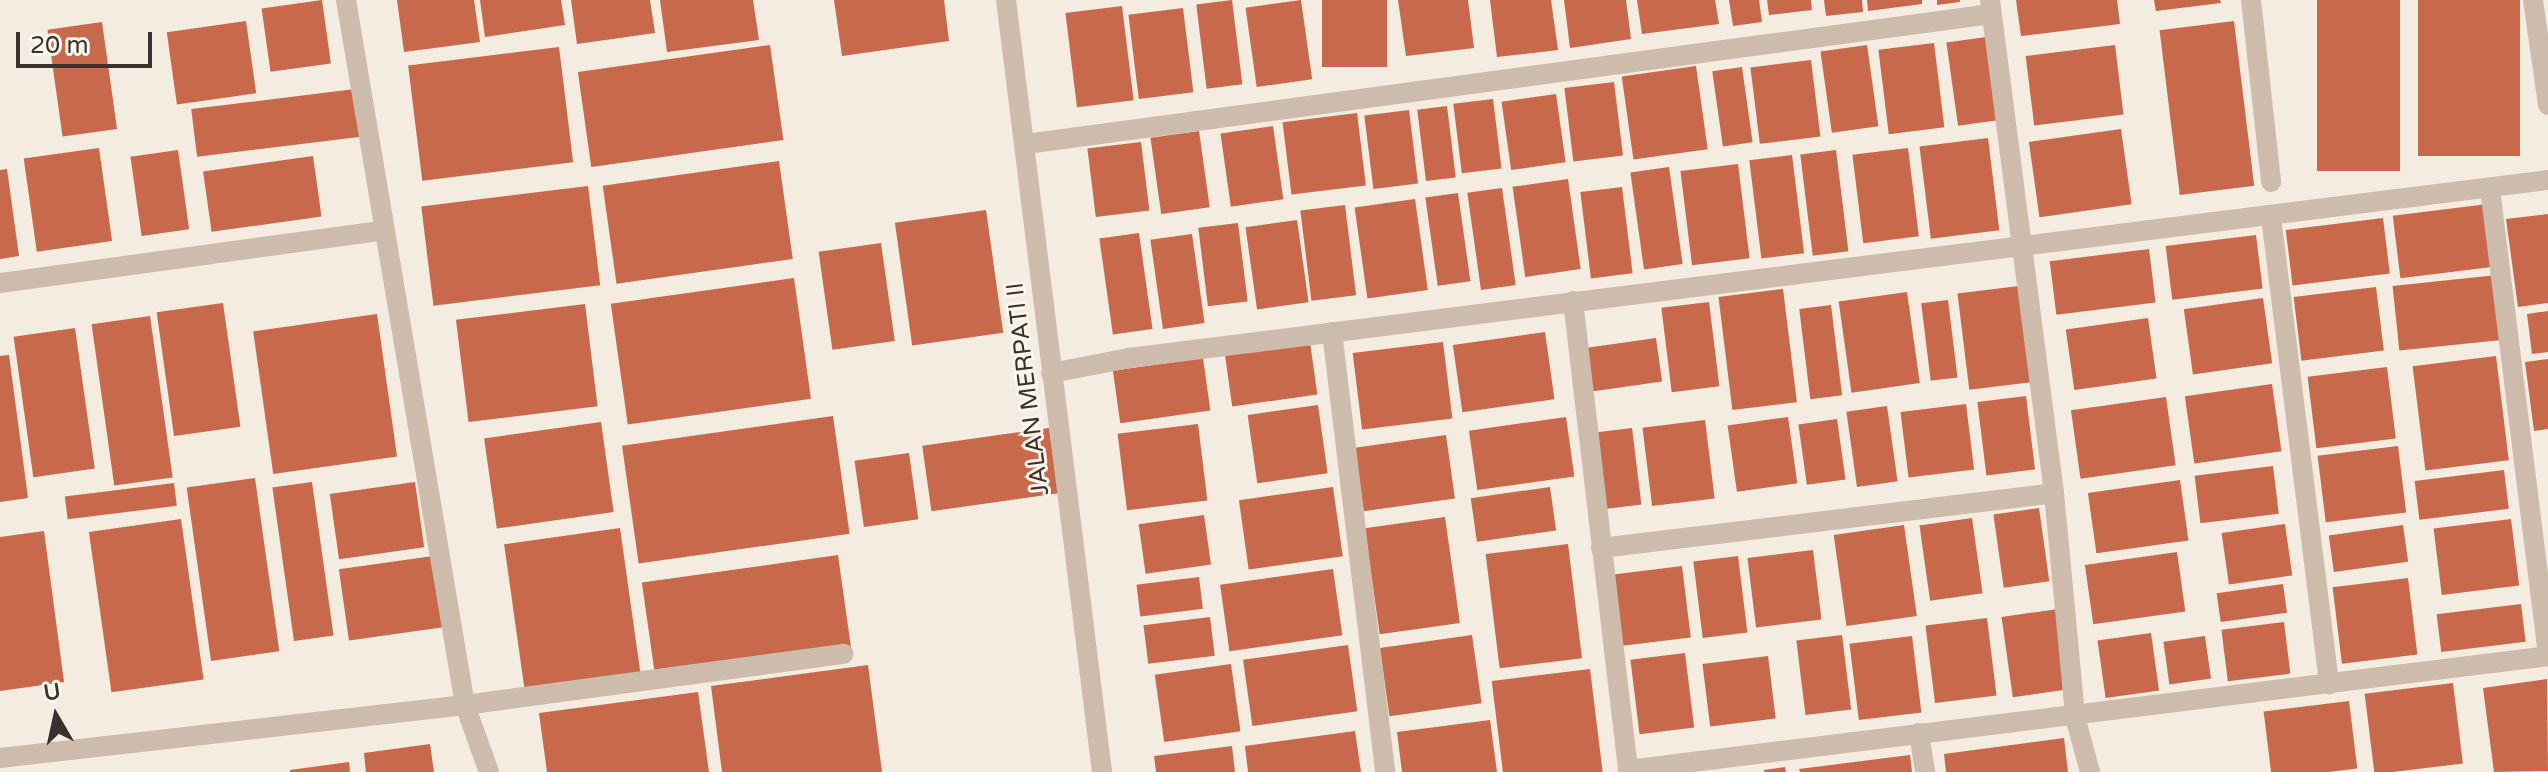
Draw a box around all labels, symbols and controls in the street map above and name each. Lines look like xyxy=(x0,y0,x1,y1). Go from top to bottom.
scale bar xyxy=(20,16,156,66)
text: 20 m xyxy=(30,31,88,60)
street label: JALAN MERPATI II xyxy=(1001,281,1055,497)
north arrow xyxy=(16,676,96,756)
text: U xyxy=(42,678,63,706)

